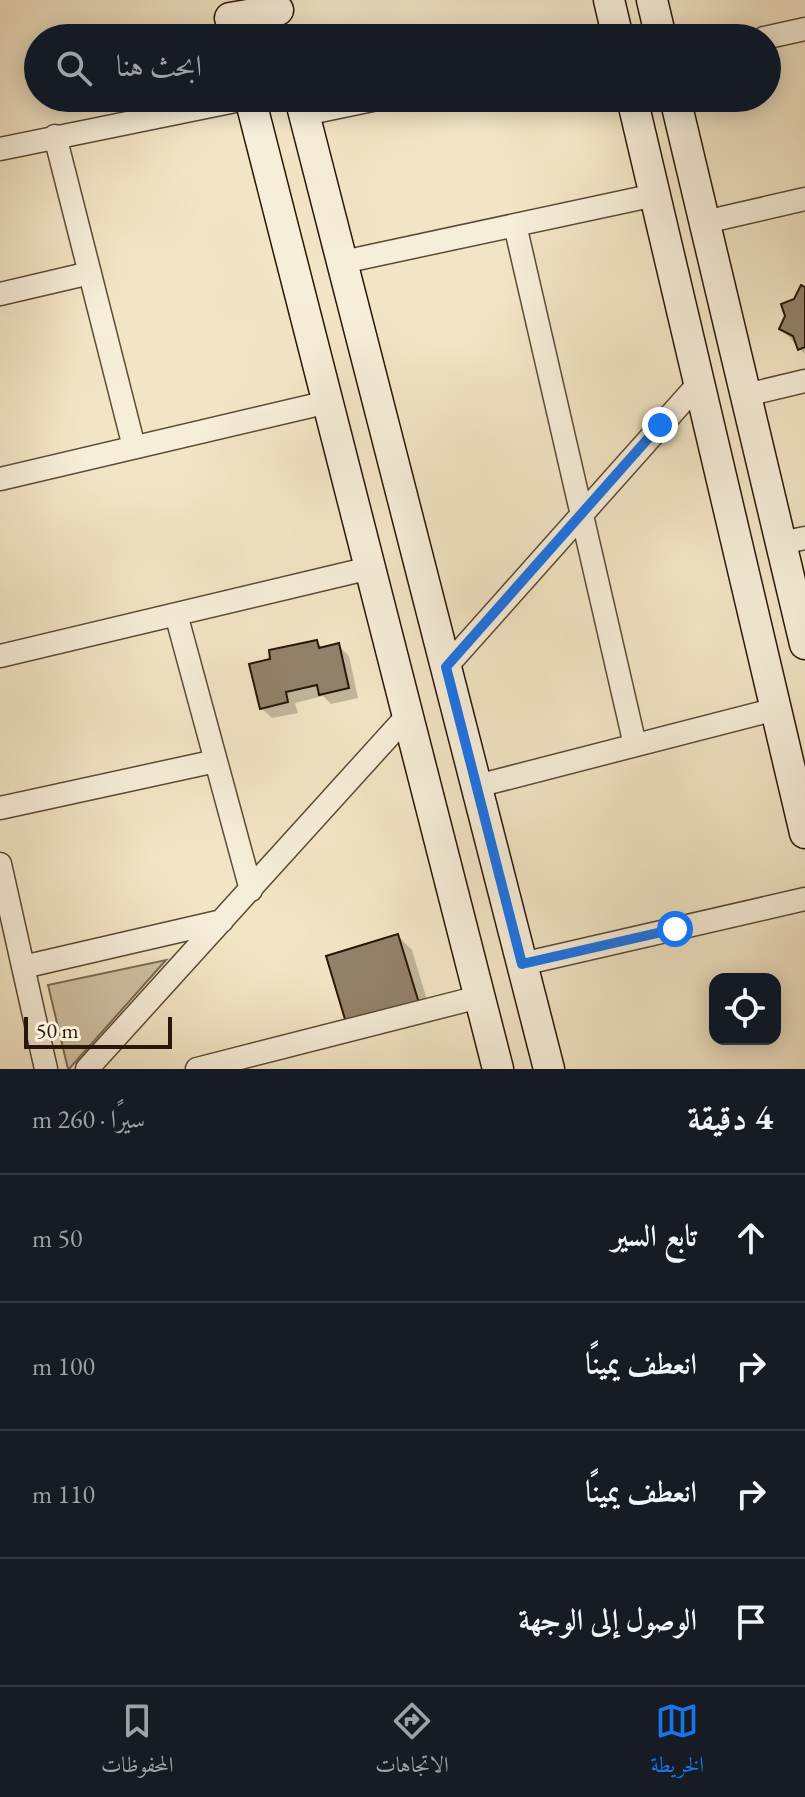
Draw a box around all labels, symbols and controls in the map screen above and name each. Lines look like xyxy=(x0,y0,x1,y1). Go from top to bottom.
search box xyxy=(24,24,781,112)
icon: search xyxy=(52,46,96,90)
text: ابحث هنا xyxy=(116,46,202,85)
route end xyxy=(642,407,678,443)
route start xyxy=(657,911,693,947)
map controls xyxy=(709,973,781,1045)
button: locate xyxy=(709,973,781,1045)
scale bar xyxy=(24,1013,172,1049)
text: 50 m xyxy=(36,1016,79,1045)
text: 4 دقيقة xyxy=(688,1095,773,1139)
text: سيرًا · 260 m xyxy=(32,1102,145,1136)
text: تابع السير xyxy=(612,1216,697,1255)
icon: ahead xyxy=(729,1216,773,1260)
text: 50 m xyxy=(32,1221,82,1255)
text: انعطف يمينًا xyxy=(585,1344,697,1383)
icon: right xyxy=(729,1344,773,1388)
text: 100 m xyxy=(32,1349,95,1383)
text: انعطف يمينًا xyxy=(585,1472,697,1511)
icon: right xyxy=(729,1472,773,1516)
text: 110 m xyxy=(32,1477,95,1511)
text: الوصول إلى الوجهة xyxy=(518,1600,697,1639)
icon: arrive xyxy=(729,1600,773,1644)
tab: المحفوظات xyxy=(101,1699,173,1786)
tab: الاتجاهات xyxy=(375,1699,449,1786)
tab: الخريطة xyxy=(651,1699,704,1786)

